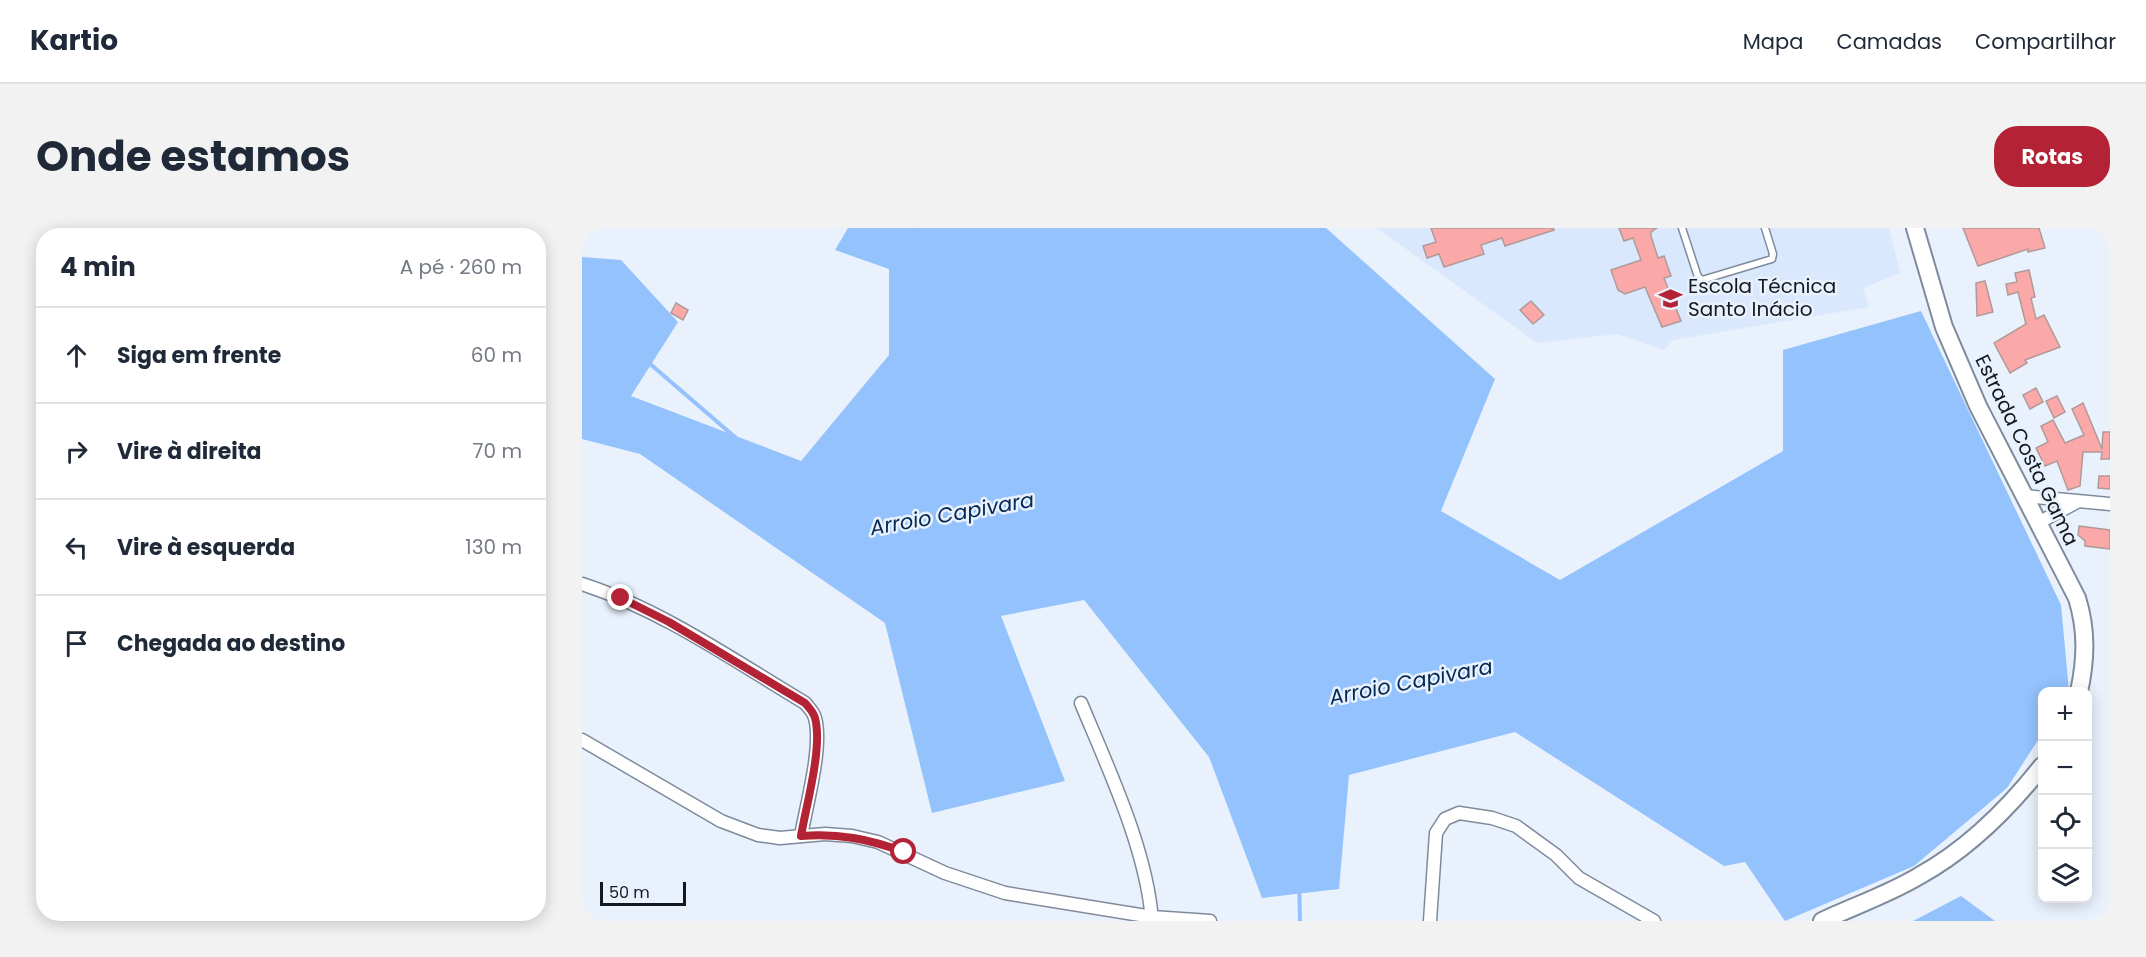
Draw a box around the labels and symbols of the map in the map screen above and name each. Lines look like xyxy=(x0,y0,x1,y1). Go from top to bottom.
place label: Escola Técnica Santo Inácio xyxy=(1688,272,1836,323)
school or university icon: Escola Técnica Santo Inácio xyxy=(1657,285,1683,311)
street label: Estrada Costa Gama xyxy=(1969,350,2085,550)
water label: Arroio Capivara xyxy=(867,485,1036,542)
route end xyxy=(607,584,633,610)
water label: Arroio Capivara xyxy=(1326,651,1495,712)
route start xyxy=(890,838,916,864)
scale bar xyxy=(600,879,686,906)

